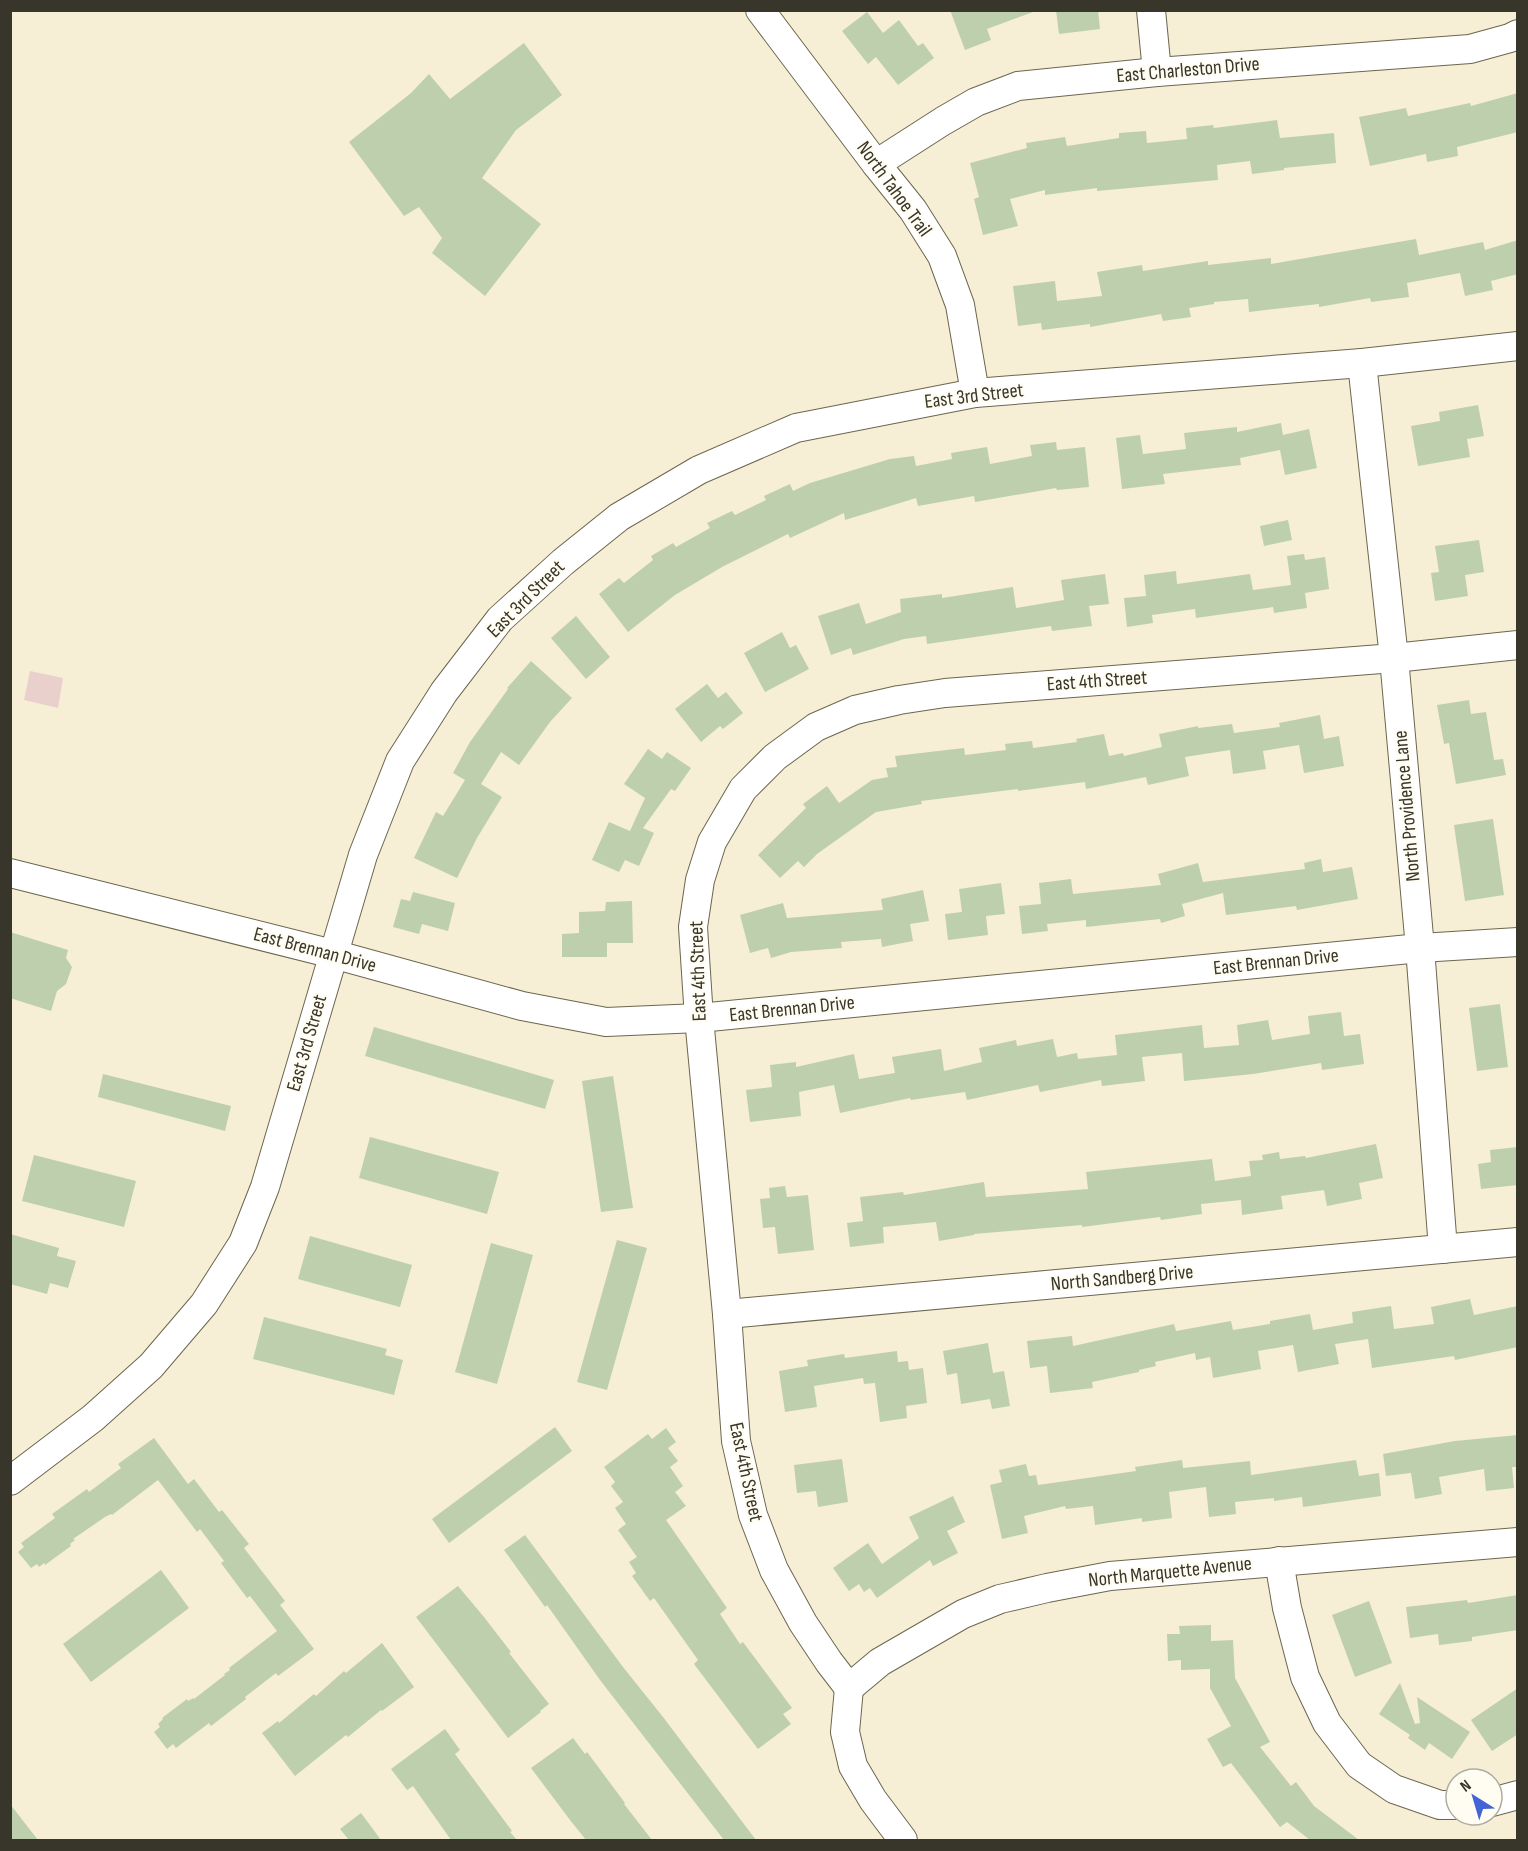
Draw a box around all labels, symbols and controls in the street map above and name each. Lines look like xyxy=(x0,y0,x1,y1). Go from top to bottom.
street label: East Charleston Drive xyxy=(1115,52,1261,88)
street label: North Tahoe Trail xyxy=(851,137,937,241)
street label: East 3rd Street xyxy=(923,378,1025,414)
street label: East 3rd Street xyxy=(482,555,570,643)
street label: East 4th Street xyxy=(1046,666,1148,696)
street label: North Providence Lane xyxy=(1388,729,1426,883)
street label: East 4th Street xyxy=(684,920,712,1022)
street label: East Brennan Drive xyxy=(251,922,379,978)
street label: East Brennan Drive xyxy=(1212,943,1340,981)
street label: East Brennan Drive xyxy=(728,990,856,1028)
street label: East 3rd Street xyxy=(282,992,332,1094)
street label: North Sandberg Drive xyxy=(1050,1260,1194,1296)
street label: East 4th Street xyxy=(724,1420,768,1524)
street label: North Marquette Avenue xyxy=(1087,1551,1253,1593)
north arrow xyxy=(1444,1767,1504,1827)
text: N xyxy=(1457,1776,1475,1796)

